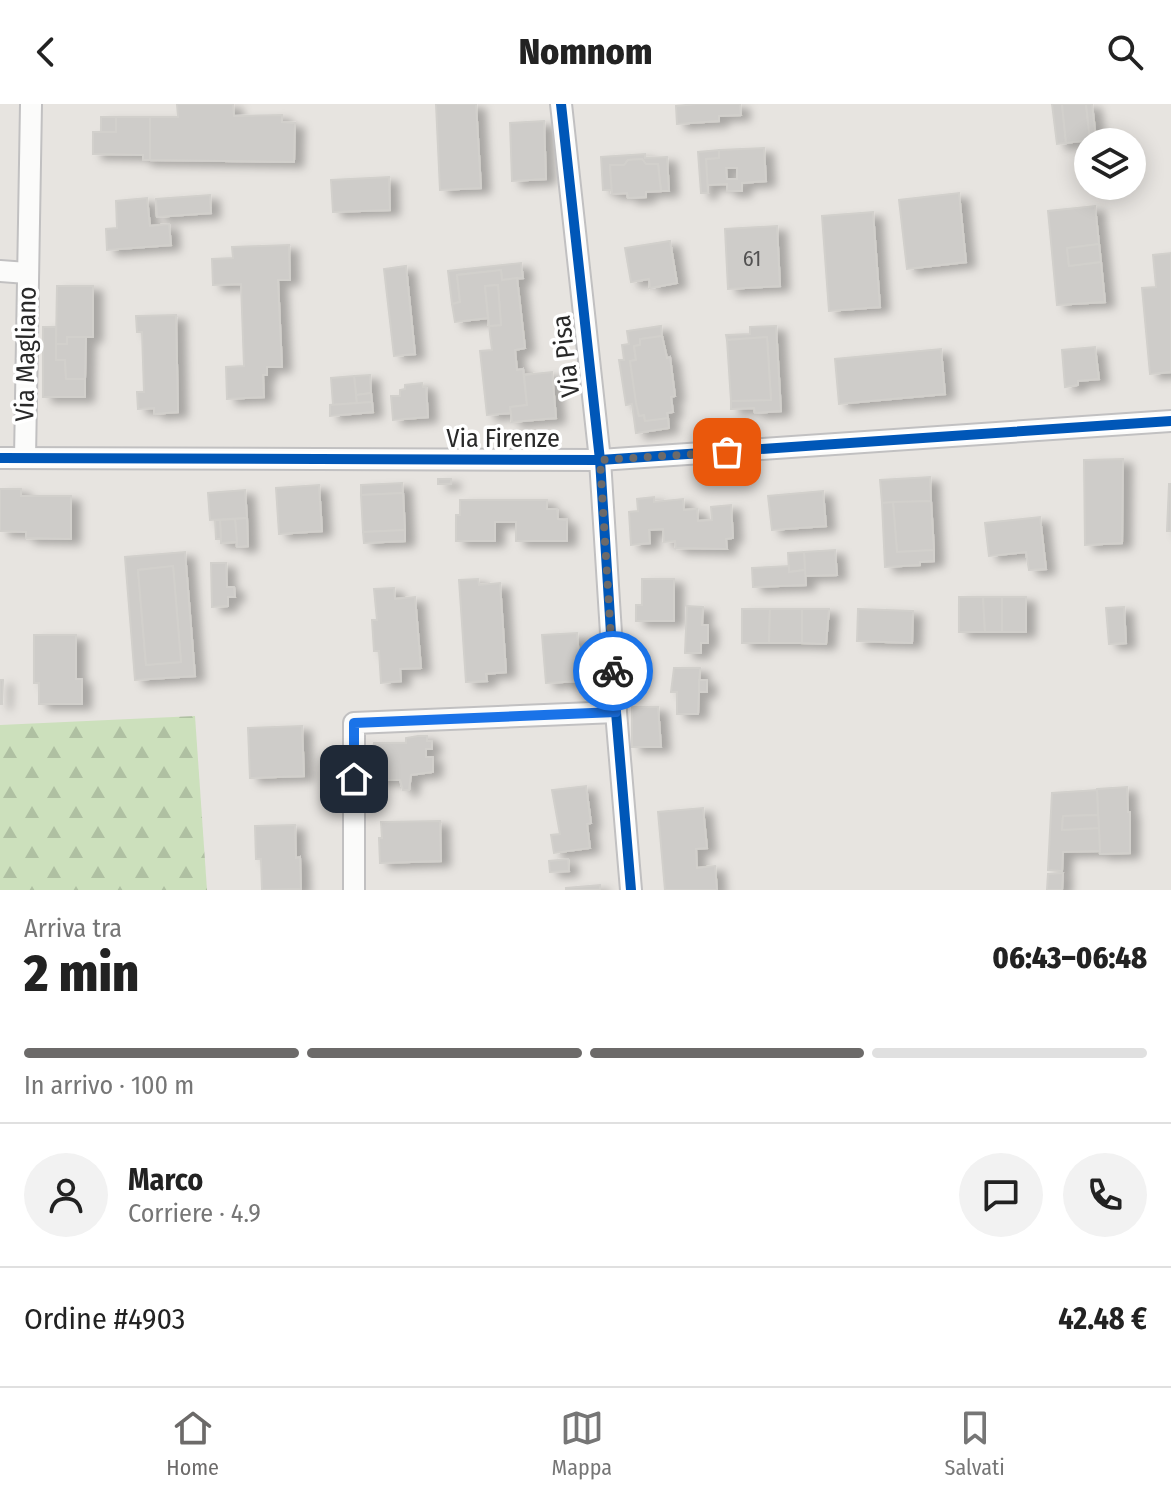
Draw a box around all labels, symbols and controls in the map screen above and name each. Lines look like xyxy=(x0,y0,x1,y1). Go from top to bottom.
icon: back xyxy=(24,30,68,74)
text: Nomnom xyxy=(519,30,652,74)
icon: search xyxy=(1103,30,1147,74)
map controls xyxy=(1074,128,1146,200)
button: layers xyxy=(1074,128,1146,200)
house number: 61 xyxy=(743,245,761,272)
street label: Via Magliano xyxy=(9,286,43,422)
street label: Via Pisa xyxy=(546,313,586,399)
pin xyxy=(693,418,761,486)
street label: Via Firenze xyxy=(446,423,560,454)
icon: bag xyxy=(705,430,749,474)
courier xyxy=(573,631,653,711)
icon: bike xyxy=(591,649,635,693)
pin xyxy=(320,745,388,813)
icon: home xyxy=(332,757,376,801)
text: Arriva tra xyxy=(24,913,122,944)
text: 06:43–06:48 xyxy=(992,940,1147,976)
text: 2 min xyxy=(24,942,139,1005)
text: In arrivo · 100 m xyxy=(24,1070,194,1101)
button: person xyxy=(24,1153,108,1237)
button: chat xyxy=(959,1153,1043,1237)
button: phone xyxy=(1063,1153,1147,1237)
text: Marco xyxy=(128,1162,203,1198)
text: Corriere · 4.9 xyxy=(128,1198,261,1229)
text: Ordine #4903 xyxy=(24,1301,185,1337)
text: 42.48 € xyxy=(1058,1301,1147,1337)
tab: Home xyxy=(166,1406,219,1481)
tab: Mappa xyxy=(552,1406,612,1481)
tab: Salvati xyxy=(945,1406,1005,1481)

